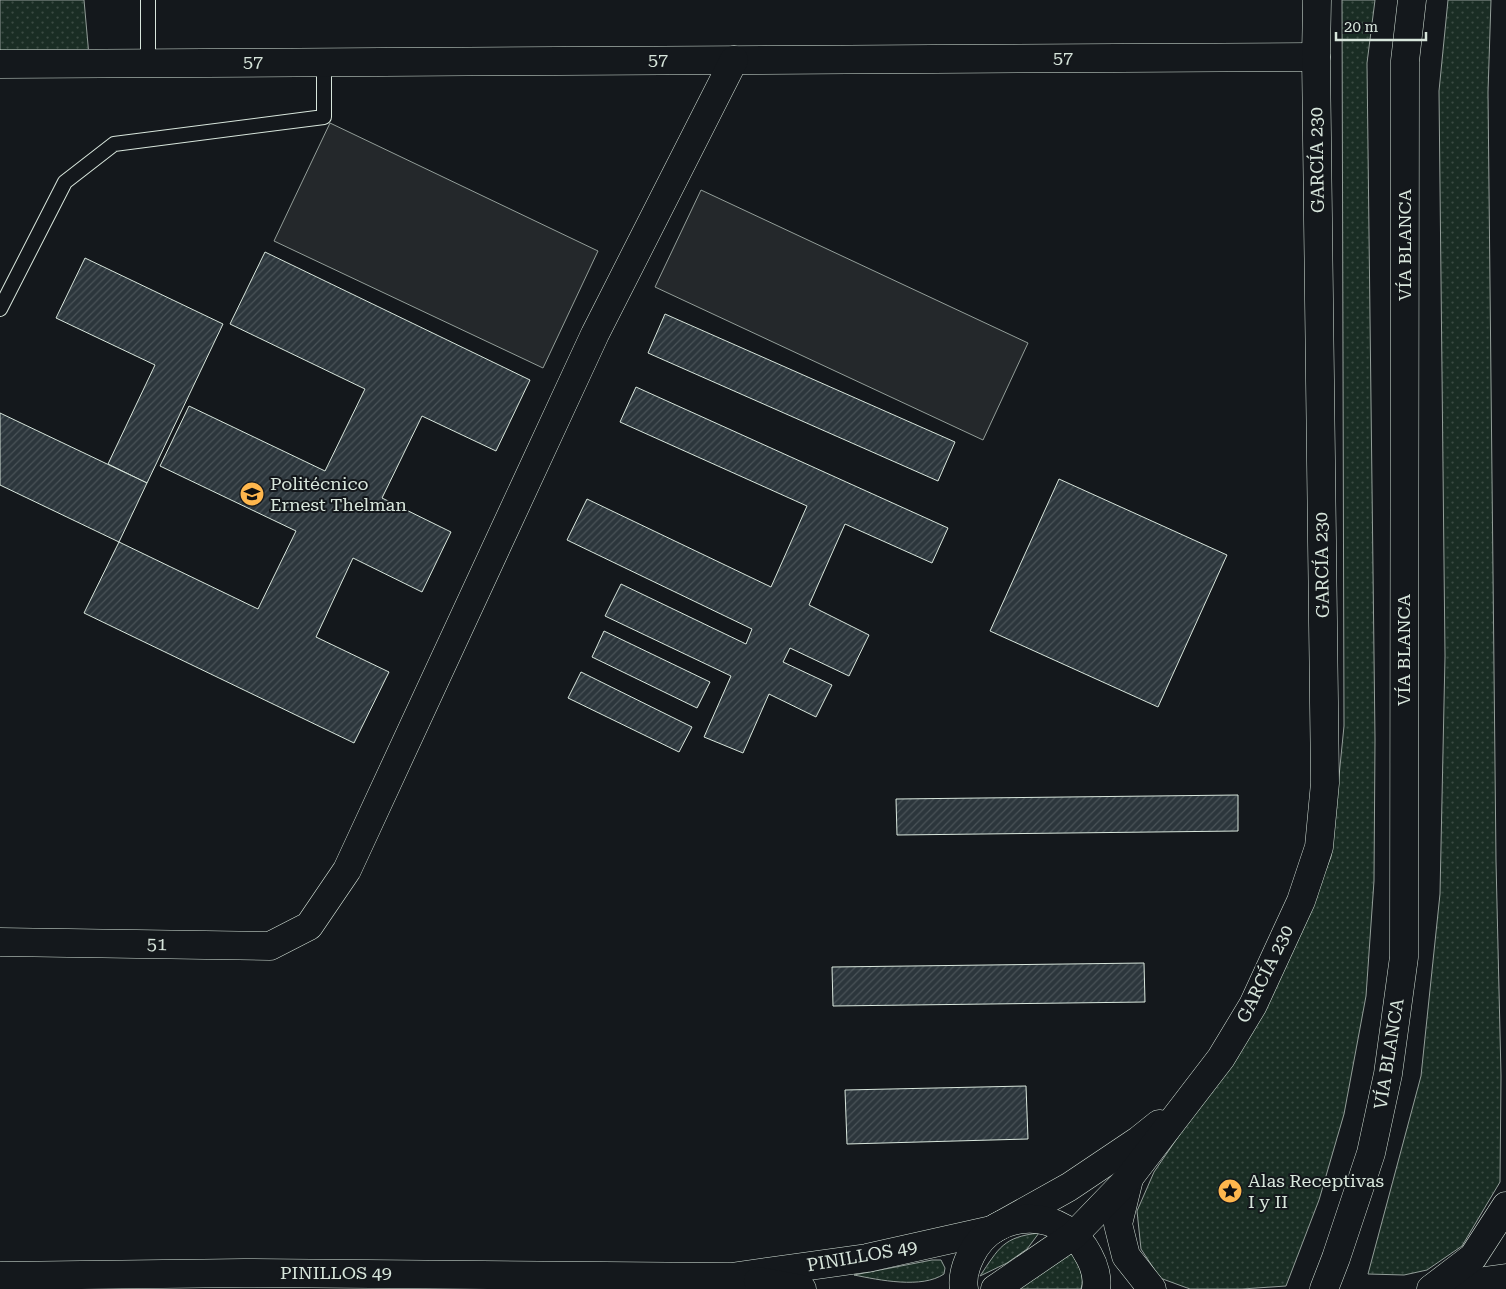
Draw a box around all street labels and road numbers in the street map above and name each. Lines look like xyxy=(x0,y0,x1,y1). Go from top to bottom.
street label: 57 xyxy=(1053,47,1073,68)
street label: 57 xyxy=(648,49,668,70)
street label: 57 xyxy=(243,51,263,72)
street label: GARCÍA 230 xyxy=(1305,107,1328,213)
street label: VÍA BLANCA xyxy=(1394,188,1415,301)
street label: GARCÍA 230 xyxy=(1310,512,1333,618)
street label: VÍA BLANCA xyxy=(1393,593,1414,706)
street label: GARCÍA 230 xyxy=(1232,921,1297,1026)
street label: 51 xyxy=(147,933,167,954)
street label: VÍA BLANCA xyxy=(1369,996,1408,1111)
street label: PINILLOS 49 xyxy=(805,1235,919,1276)
street label: PINILLOS 49 xyxy=(280,1262,392,1283)

